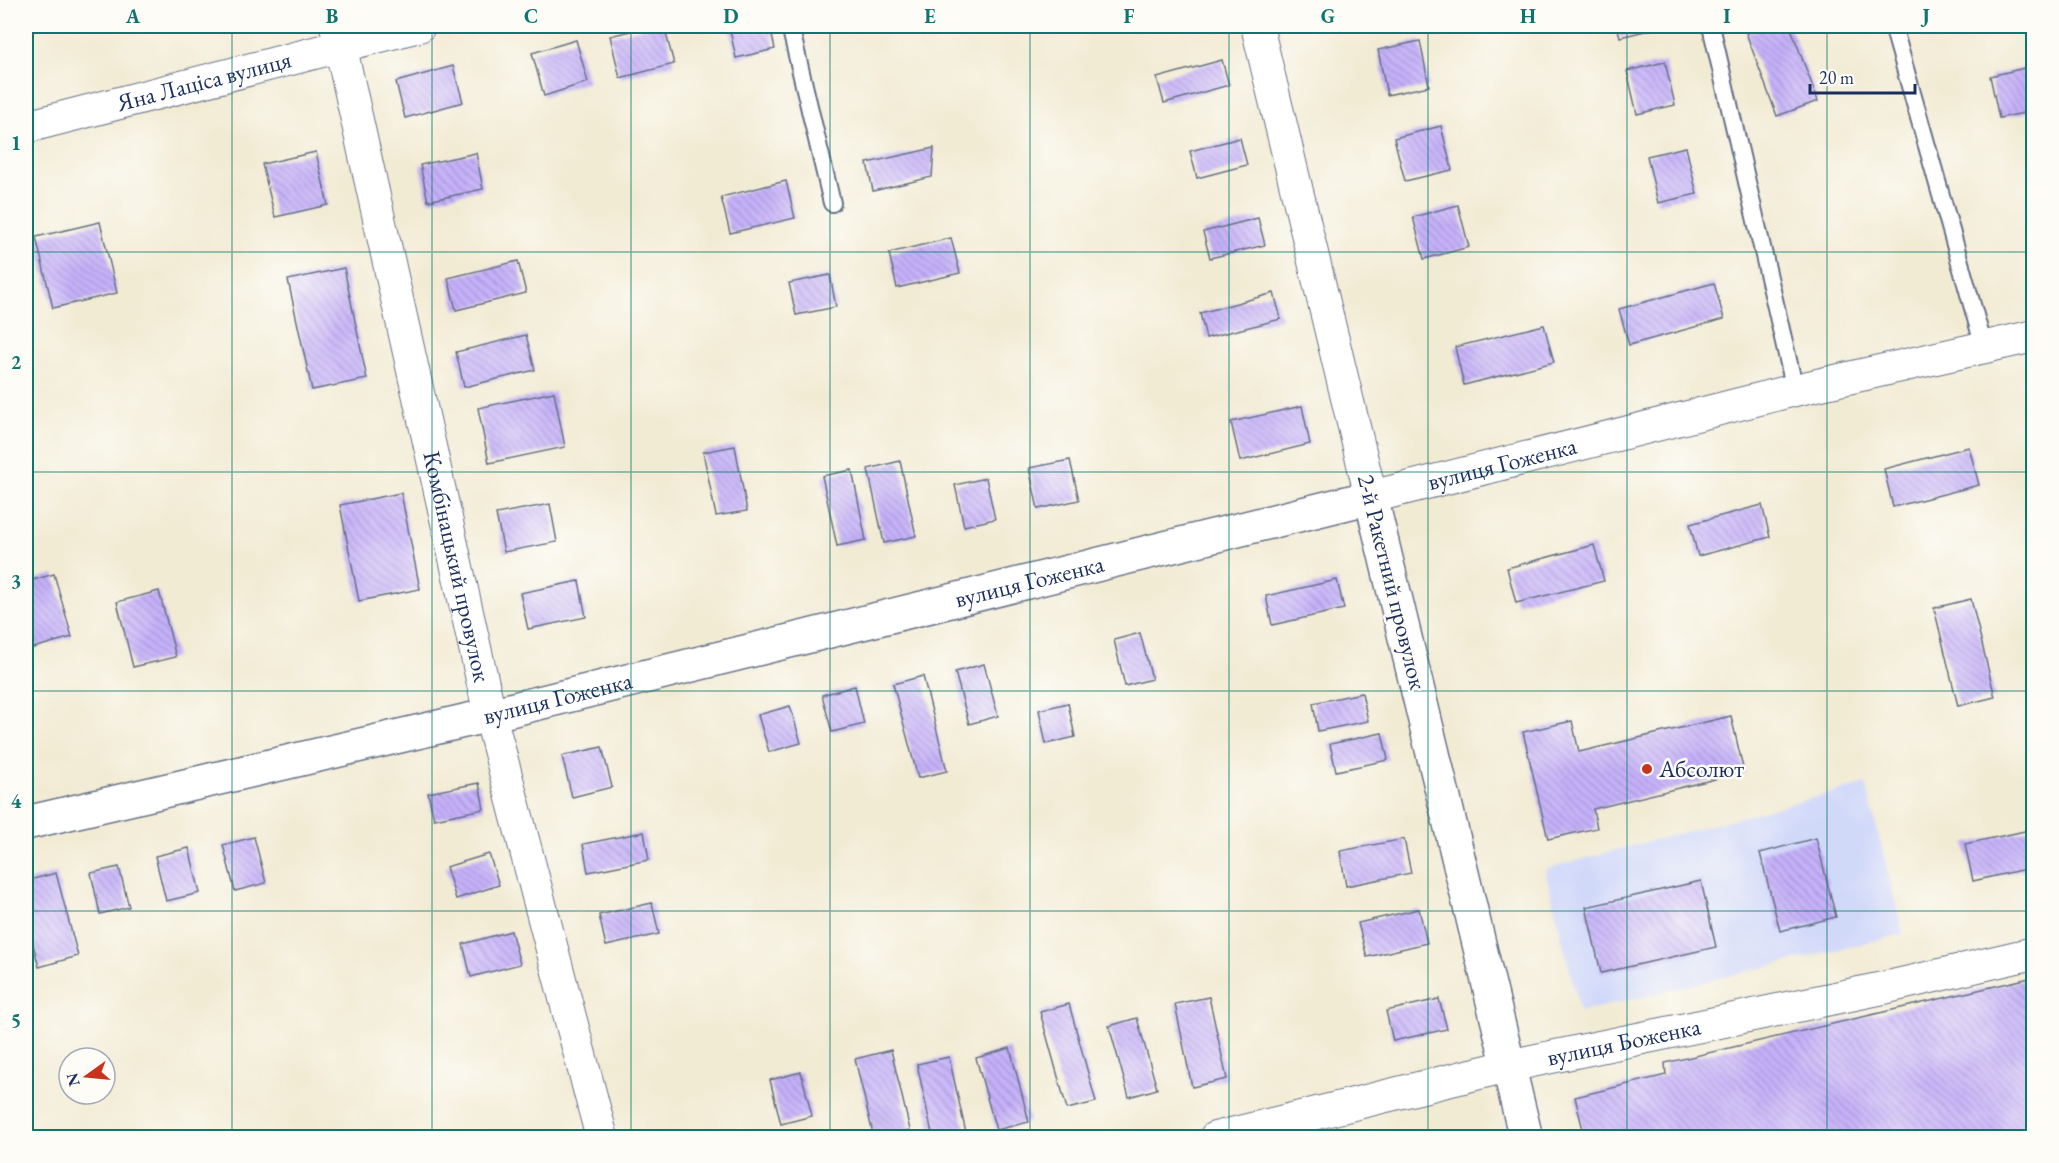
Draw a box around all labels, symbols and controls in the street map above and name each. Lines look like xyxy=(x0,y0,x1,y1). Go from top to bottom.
text: A xyxy=(125,3,141,29)
text: B xyxy=(326,3,338,29)
text: C xyxy=(524,3,538,29)
text: D xyxy=(723,3,739,29)
text: E xyxy=(924,3,936,29)
text: F xyxy=(1124,3,1135,29)
text: G xyxy=(1321,3,1335,29)
text: H xyxy=(1520,3,1536,29)
text: I xyxy=(1723,3,1731,29)
text: J xyxy=(1920,3,1930,29)
street label: Яна Лаціса вулиця xyxy=(113,43,295,118)
scale bar xyxy=(1810,57,1915,95)
text: 20 m xyxy=(1819,66,1854,89)
text: 1 xyxy=(11,130,21,156)
text: 2 xyxy=(11,349,22,375)
street label: вулиця Гоженка xyxy=(1425,430,1580,497)
street label: Комбінацький провулок xyxy=(416,448,498,686)
street label: 2-й Ракетний провулок xyxy=(1351,471,1434,693)
street label: вулиця Гоженка xyxy=(952,548,1107,614)
text: 3 xyxy=(11,568,21,594)
street label: вулиця Гоженка xyxy=(480,664,636,731)
place label: Абсолют xyxy=(1658,753,1744,784)
marker: Абсолют xyxy=(1640,762,1654,776)
text: 4 xyxy=(11,788,22,814)
text: 5 xyxy=(11,1007,21,1033)
street label: вулиця Боженка xyxy=(1544,1010,1704,1073)
north arrow xyxy=(57,1046,117,1106)
text: N xyxy=(61,1071,85,1089)

